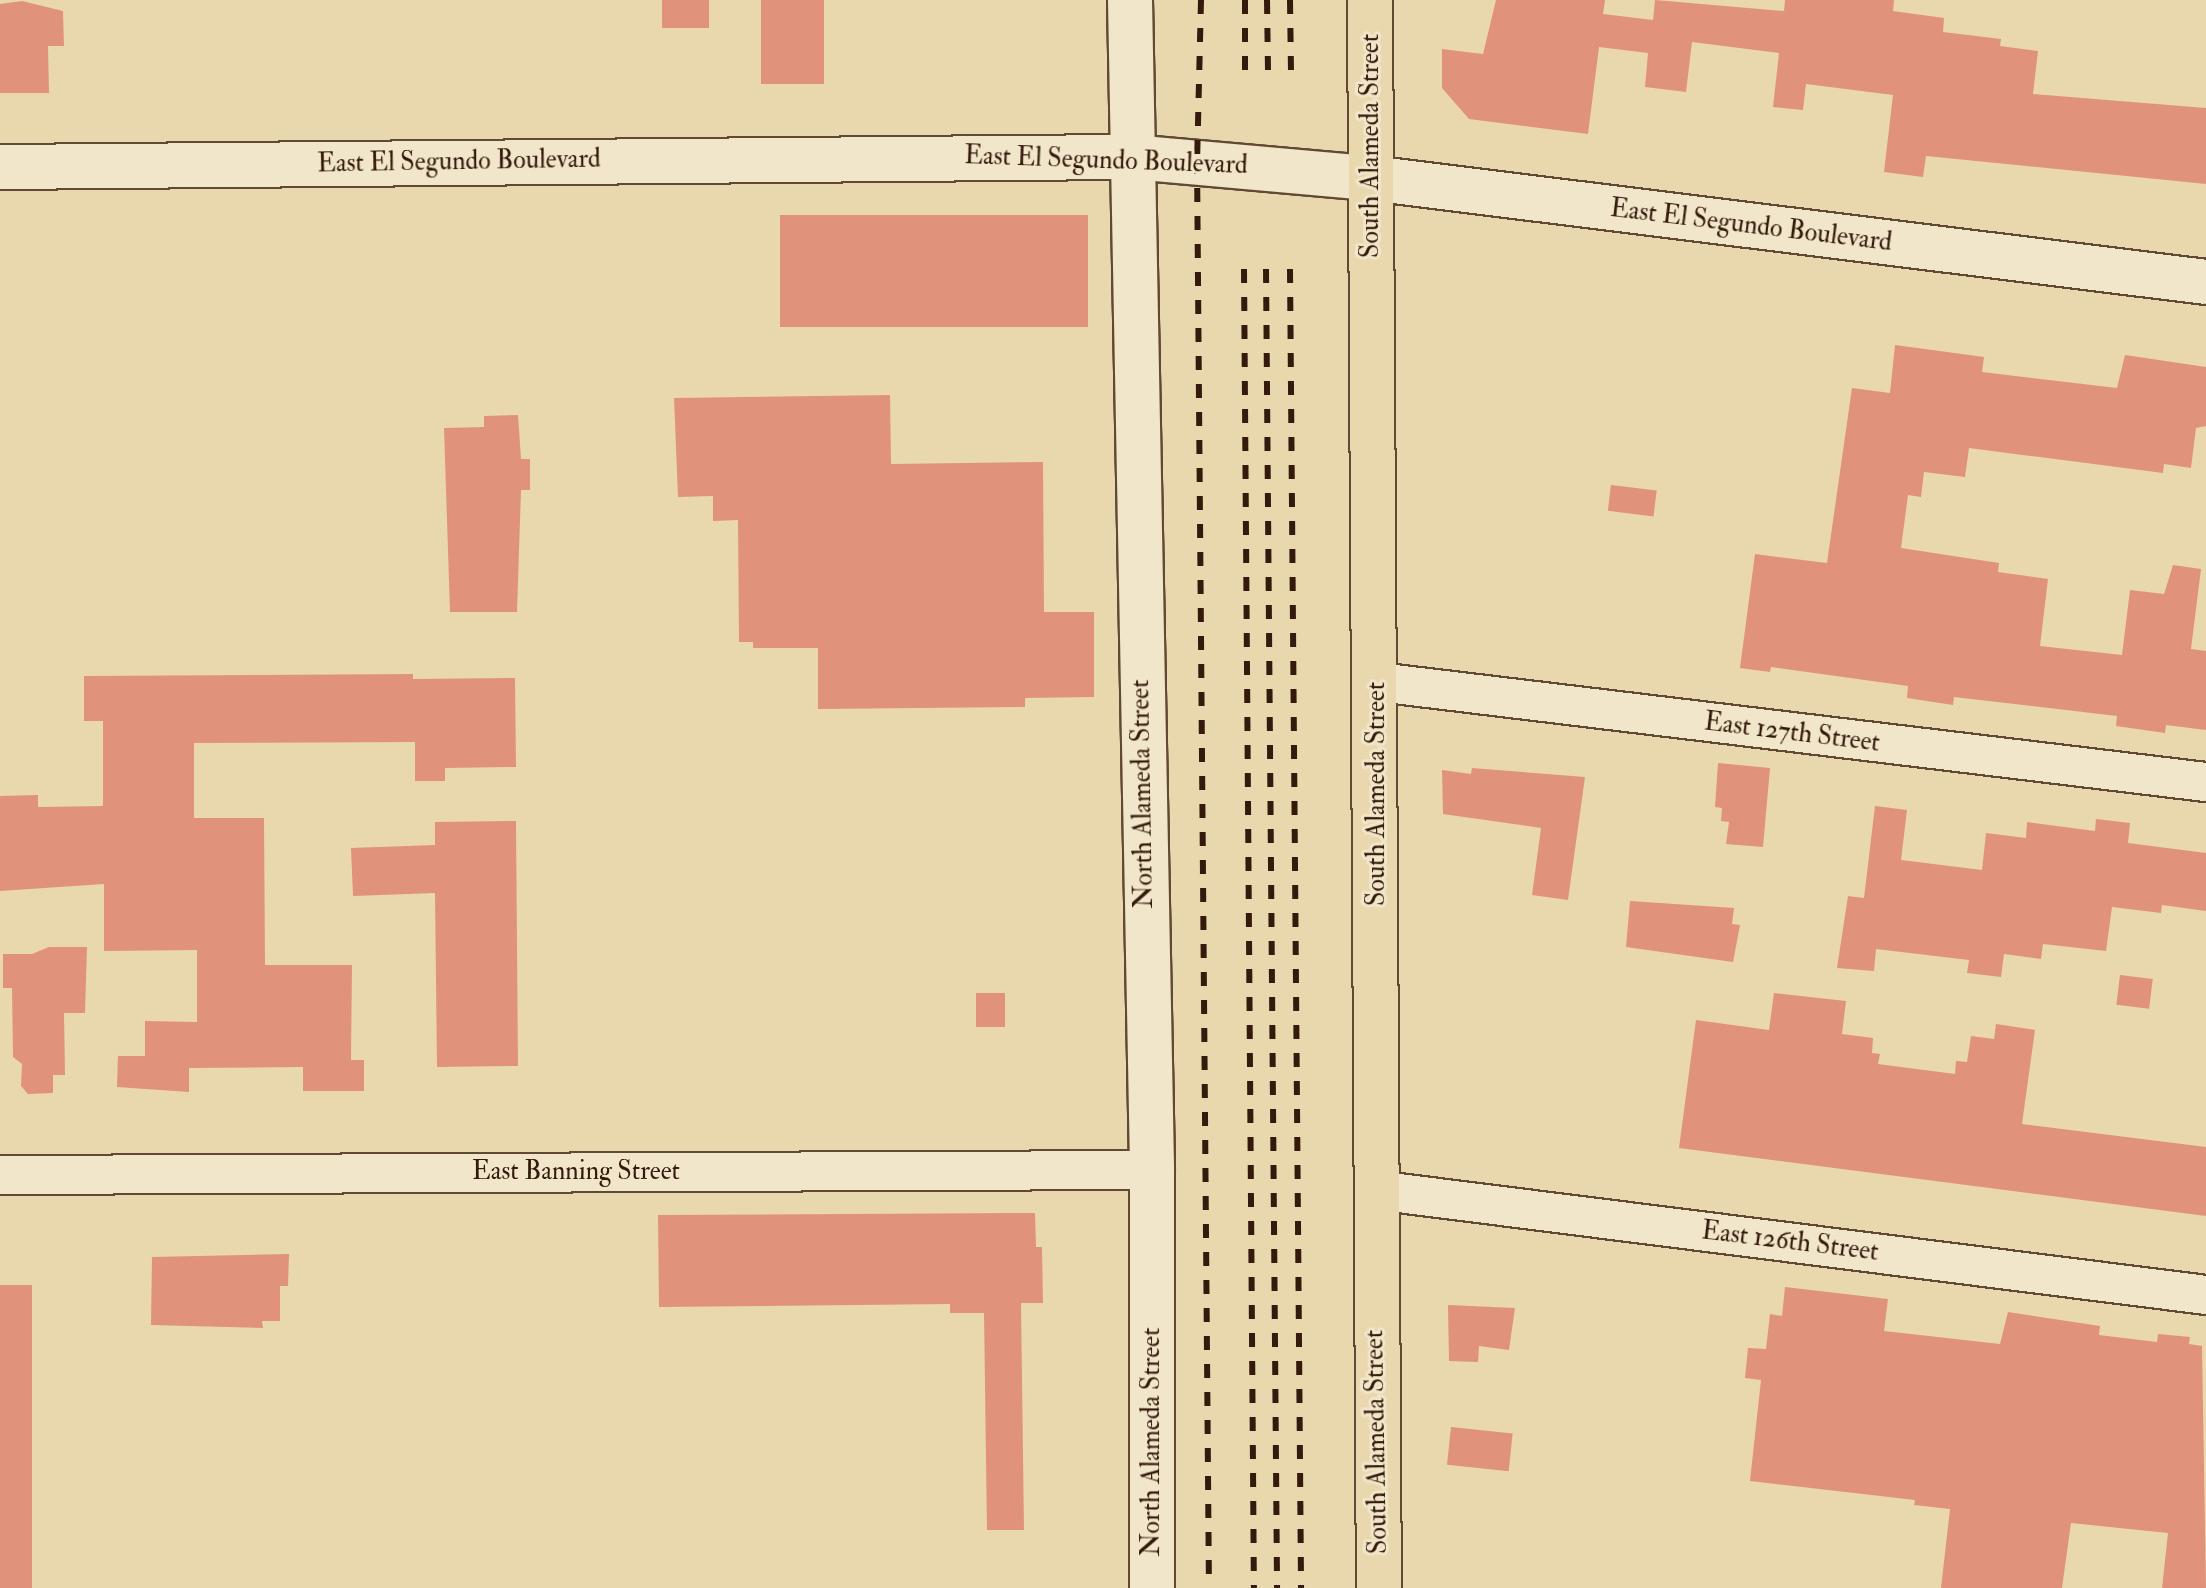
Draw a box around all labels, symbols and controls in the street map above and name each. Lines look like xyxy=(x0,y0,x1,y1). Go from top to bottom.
street label: South Alameda Street xyxy=(1355,34,1387,258)
street label: East El Segundo Boulevard xyxy=(964,140,1248,182)
street label: East El Segundo Boulevard xyxy=(317,144,601,180)
street label: East El Segundo Boulevard xyxy=(1608,193,1894,259)
street label: North Alameda Street xyxy=(1125,679,1161,909)
street label: South Alameda Street xyxy=(1361,682,1393,906)
street label: East 127th Street xyxy=(1702,707,1882,759)
street label: East Banning Street xyxy=(472,1156,680,1188)
street label: East 126th Street xyxy=(1700,1216,1880,1268)
street label: North Alameda Street xyxy=(1136,1328,1168,1556)
street label: South Alameda Street xyxy=(1359,1330,1395,1554)

